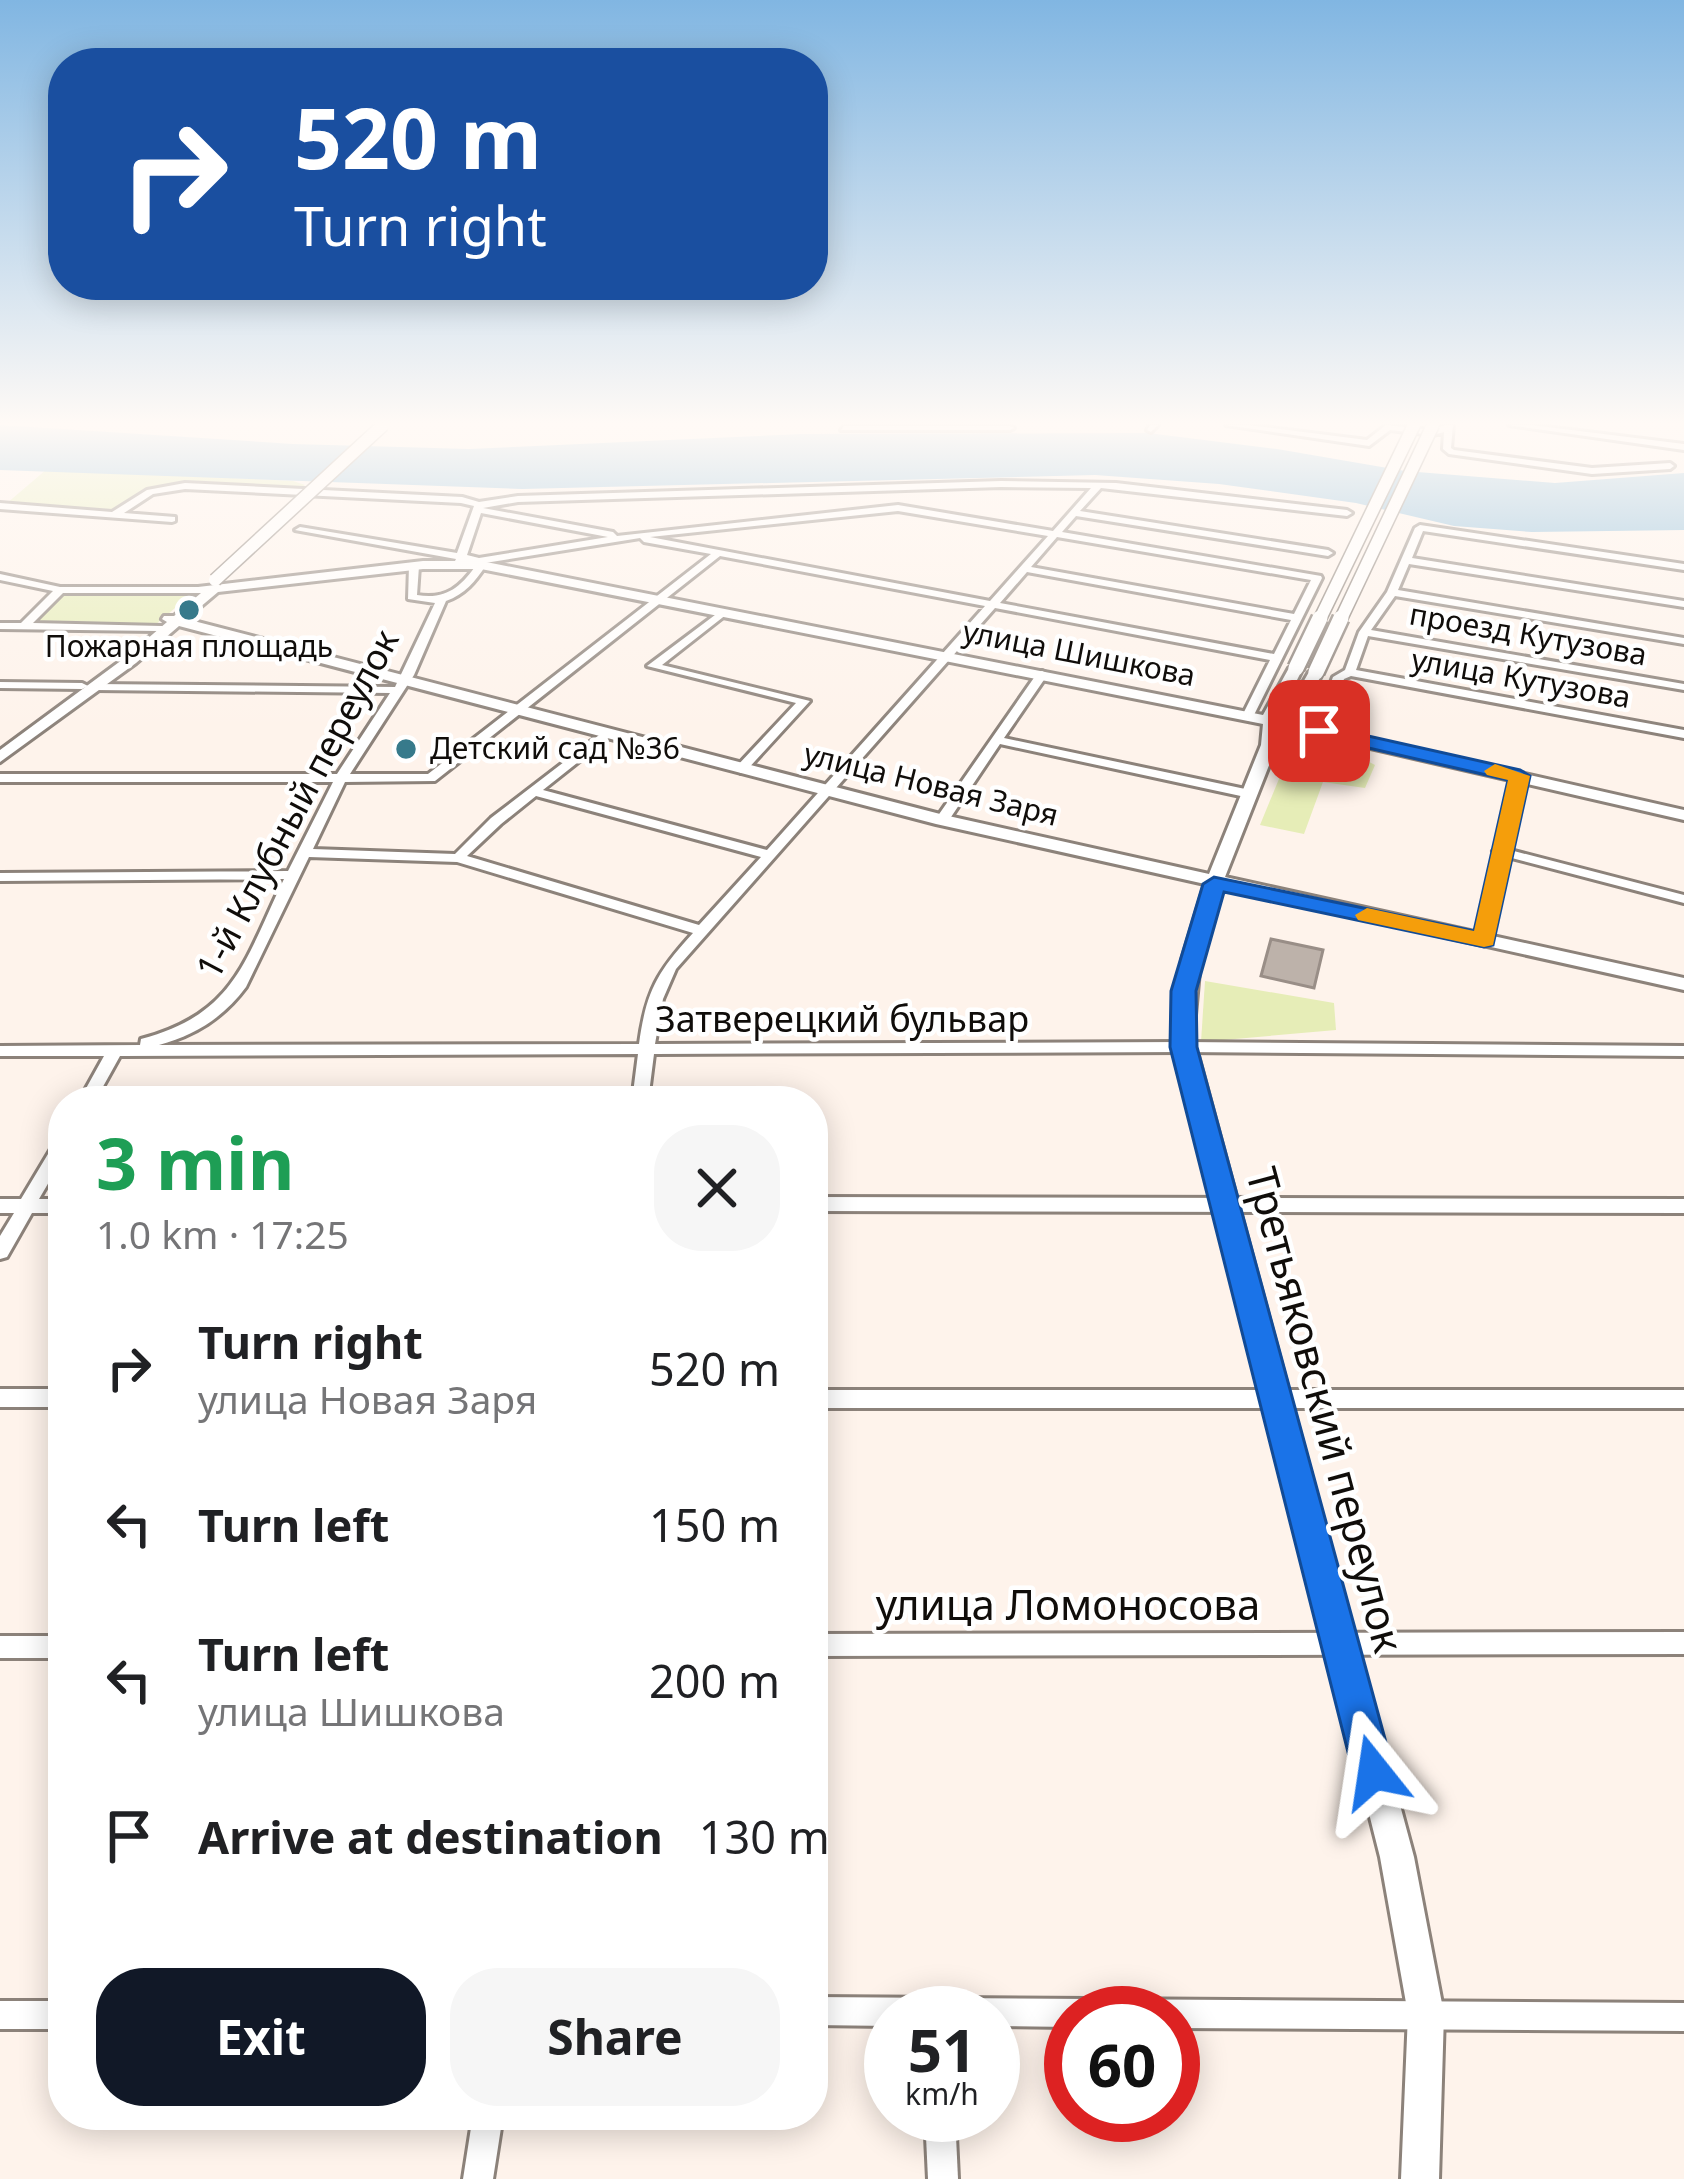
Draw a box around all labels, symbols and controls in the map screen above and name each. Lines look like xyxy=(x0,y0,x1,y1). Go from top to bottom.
text: 520 m xyxy=(294,79,542,194)
icon: right xyxy=(96,96,252,252)
text: Turn right xyxy=(294,188,547,262)
street label: проезд Кутузова xyxy=(1406,592,1650,675)
marker: Пожарная площадь xyxy=(176,597,202,623)
street label: улица Шишкова xyxy=(959,610,1199,695)
street label: 1-й Клубный переулок xyxy=(184,621,409,987)
place label: Пожарная площадь xyxy=(45,625,333,666)
street label: улица Кутузова xyxy=(1408,638,1634,717)
pin xyxy=(1268,680,1370,782)
icon: arrive xyxy=(1286,698,1352,764)
place label: Детский сад №36 xyxy=(430,727,680,768)
street label: улица Новая Заря xyxy=(800,732,1063,835)
marker: Детский сад №36 xyxy=(393,736,419,762)
street label: Затверецкий бульвар xyxy=(655,994,1029,1043)
text: 3 min xyxy=(96,1113,294,1211)
button: close xyxy=(654,1125,780,1251)
street label: Третьяковский переулок xyxy=(1234,1161,1419,1658)
text: 1.0 km · 17:25 xyxy=(96,1207,349,1260)
text: Turn right xyxy=(198,1311,423,1372)
icon: right xyxy=(96,1335,162,1401)
text: 520 m xyxy=(649,1338,780,1399)
text: улица Новая Заря xyxy=(198,1372,537,1425)
icon: left xyxy=(96,1491,162,1557)
text: Turn left xyxy=(198,1494,389,1555)
text: 150 m xyxy=(649,1494,780,1555)
street label: улица Ломоносова xyxy=(876,1575,1260,1632)
text: Turn left xyxy=(198,1623,389,1684)
icon: left xyxy=(96,1647,162,1713)
text: 200 m xyxy=(649,1650,780,1711)
text: улица Шишкова xyxy=(198,1684,505,1737)
position arrow xyxy=(1311,1709,1437,1835)
icon: arrive xyxy=(96,1803,162,1869)
text: Arrive at destination xyxy=(198,1806,663,1867)
text: 130 m xyxy=(699,1806,830,1867)
button: Exit xyxy=(96,1968,426,2106)
button: Share xyxy=(450,1968,780,2106)
speed limit sign: 60 xyxy=(1044,1986,1200,2142)
text: 51 xyxy=(908,2008,976,2090)
text: km/h xyxy=(905,2073,979,2114)

